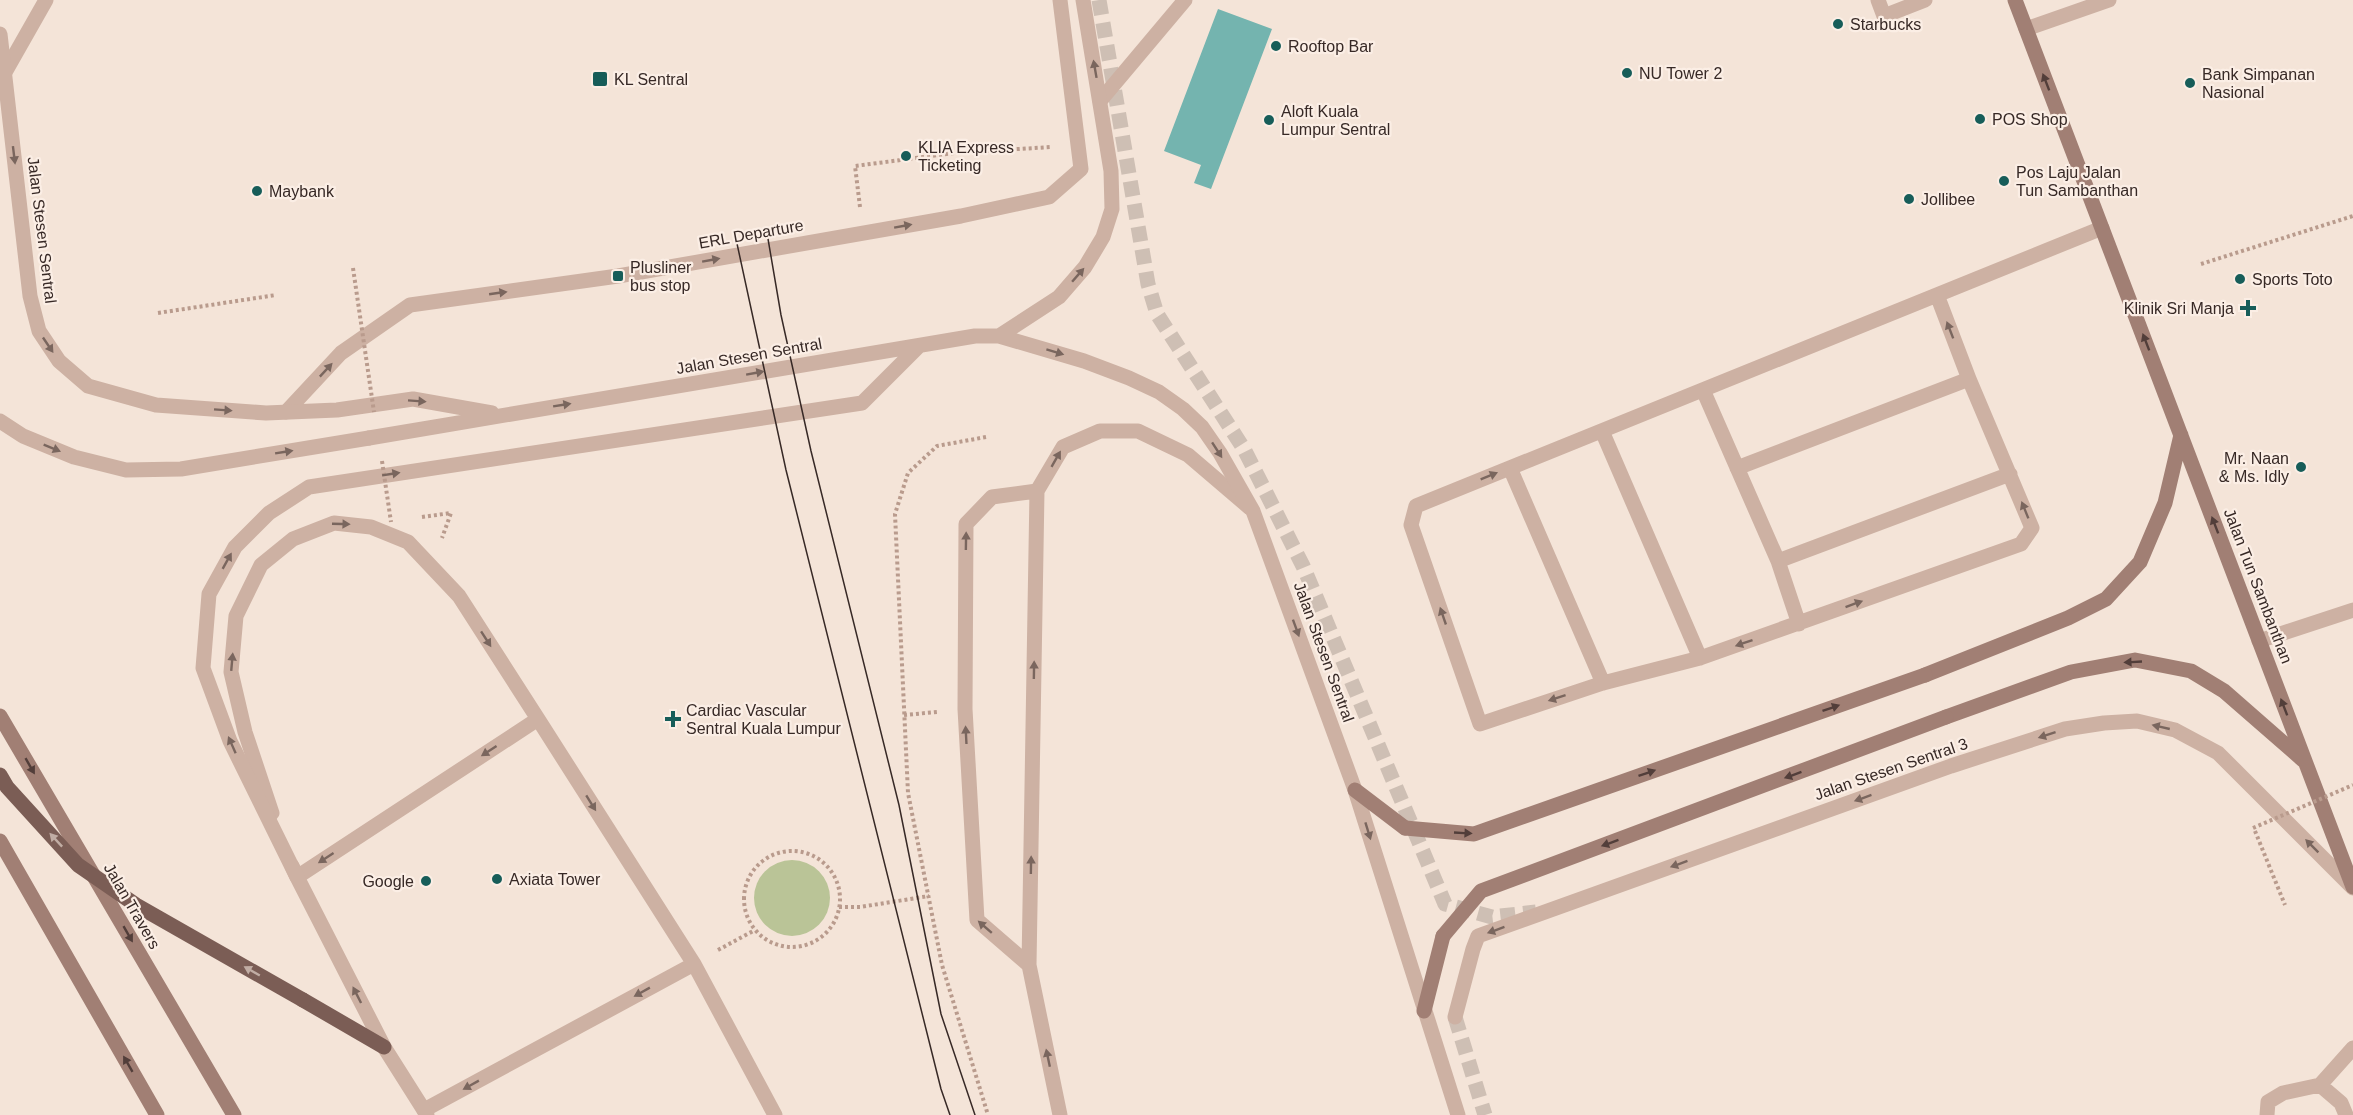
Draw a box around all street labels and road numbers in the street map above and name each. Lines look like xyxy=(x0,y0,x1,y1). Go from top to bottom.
street label: Jalan Stesen Sentral xyxy=(25,156,59,304)
street label: ERL Departure xyxy=(697,216,805,252)
street label: Jalan Stesen Sentral xyxy=(675,335,823,377)
street label: Jalan Tun Sambanthan xyxy=(2221,506,2295,666)
street label: Jalan Stesen Sentral xyxy=(1291,580,1357,724)
street label: Jalan Stesen Sentral 3 xyxy=(1812,735,1970,803)
street label: Jalan Travers xyxy=(101,860,163,952)

